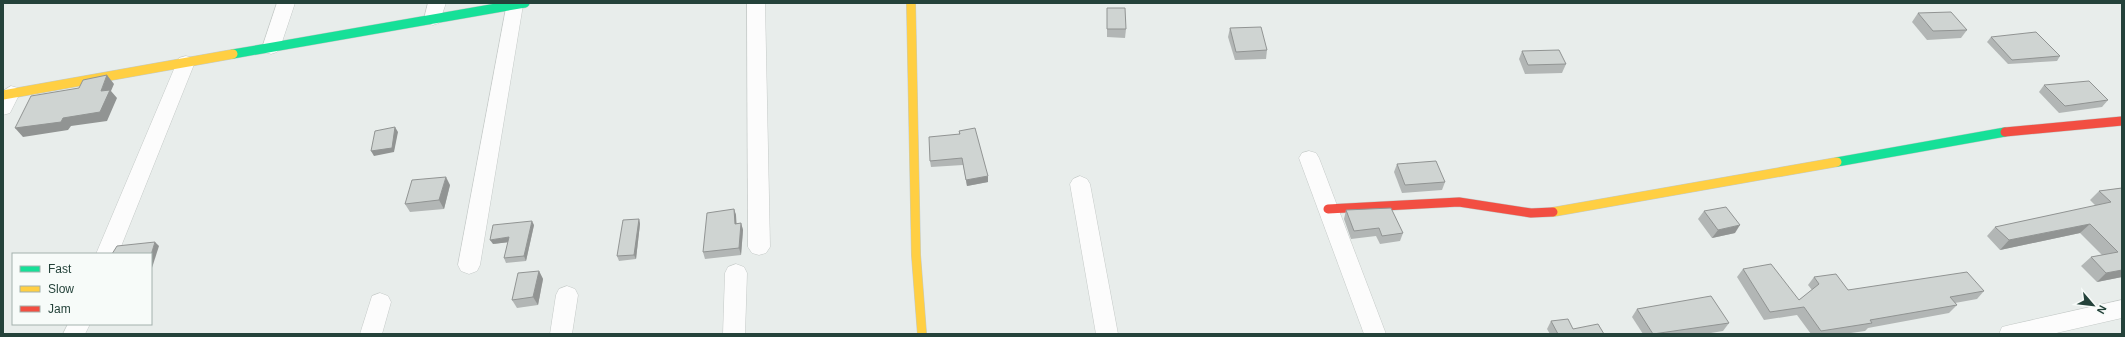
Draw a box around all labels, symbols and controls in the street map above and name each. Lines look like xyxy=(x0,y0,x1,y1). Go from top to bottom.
legend xyxy=(12,253,152,325)
text: Fast xyxy=(48,262,72,276)
text: Slow xyxy=(48,282,74,296)
north arrow xyxy=(2073,285,2113,325)
text: Jam xyxy=(48,302,71,316)
text: N xyxy=(2095,303,2109,316)

